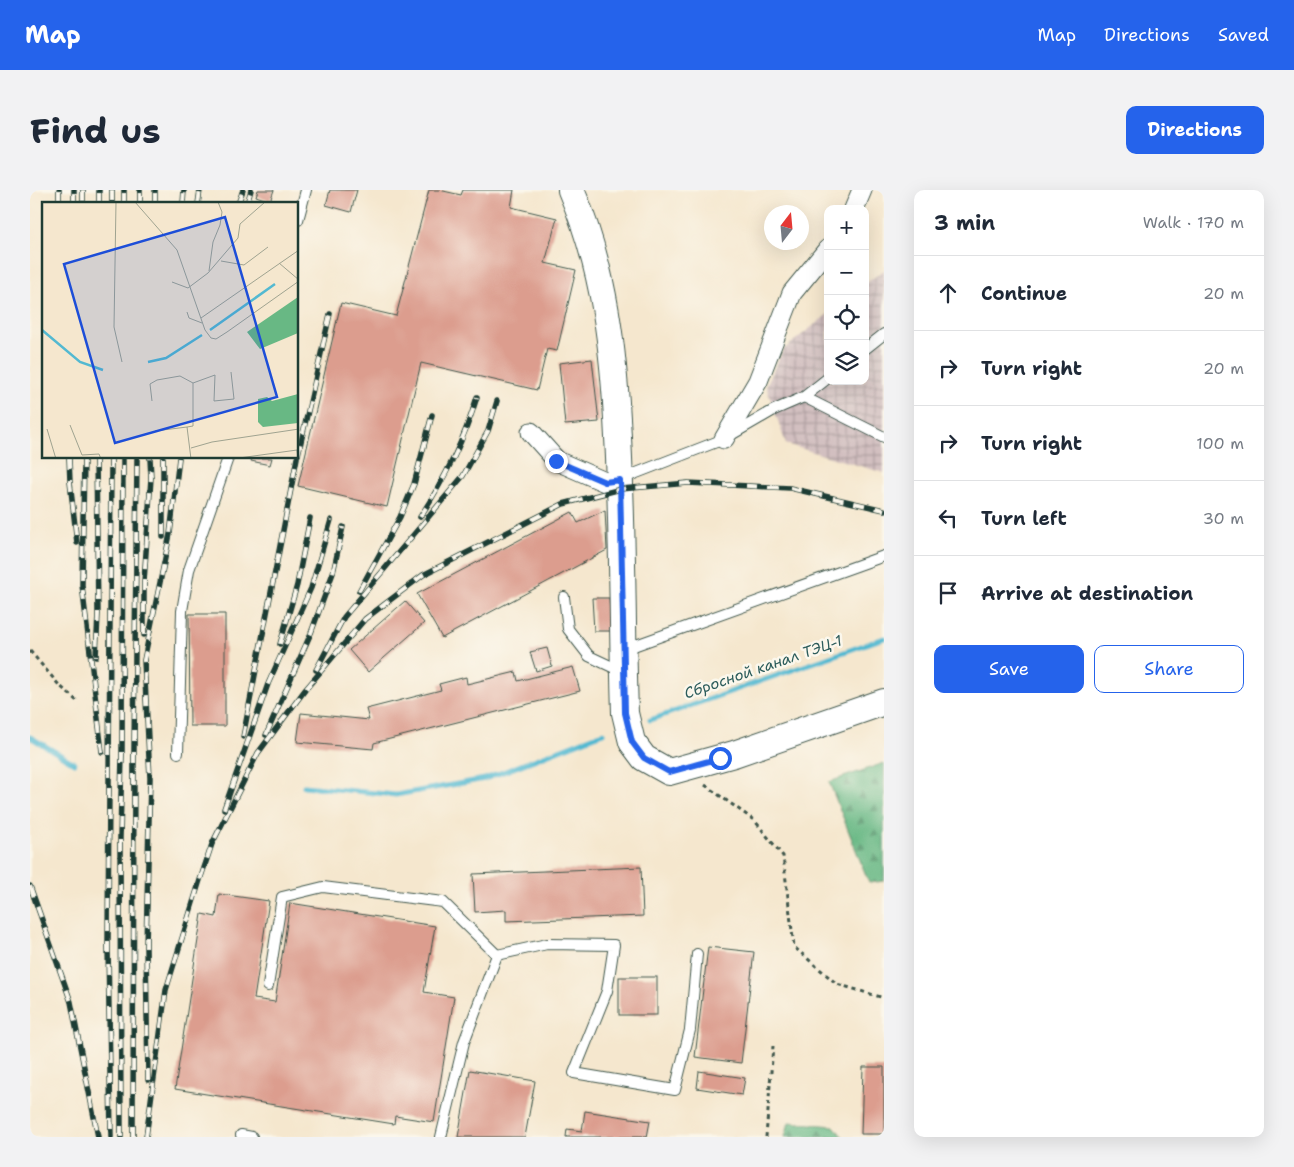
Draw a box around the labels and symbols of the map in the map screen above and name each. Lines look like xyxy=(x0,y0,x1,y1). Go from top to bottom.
inset map xyxy=(42,202,299,459)
north arrow xyxy=(764,205,809,250)
route end xyxy=(545,450,568,473)
water label: Сбросной канал ТЭЦ-1 xyxy=(681,630,845,703)
route start xyxy=(709,747,732,770)

